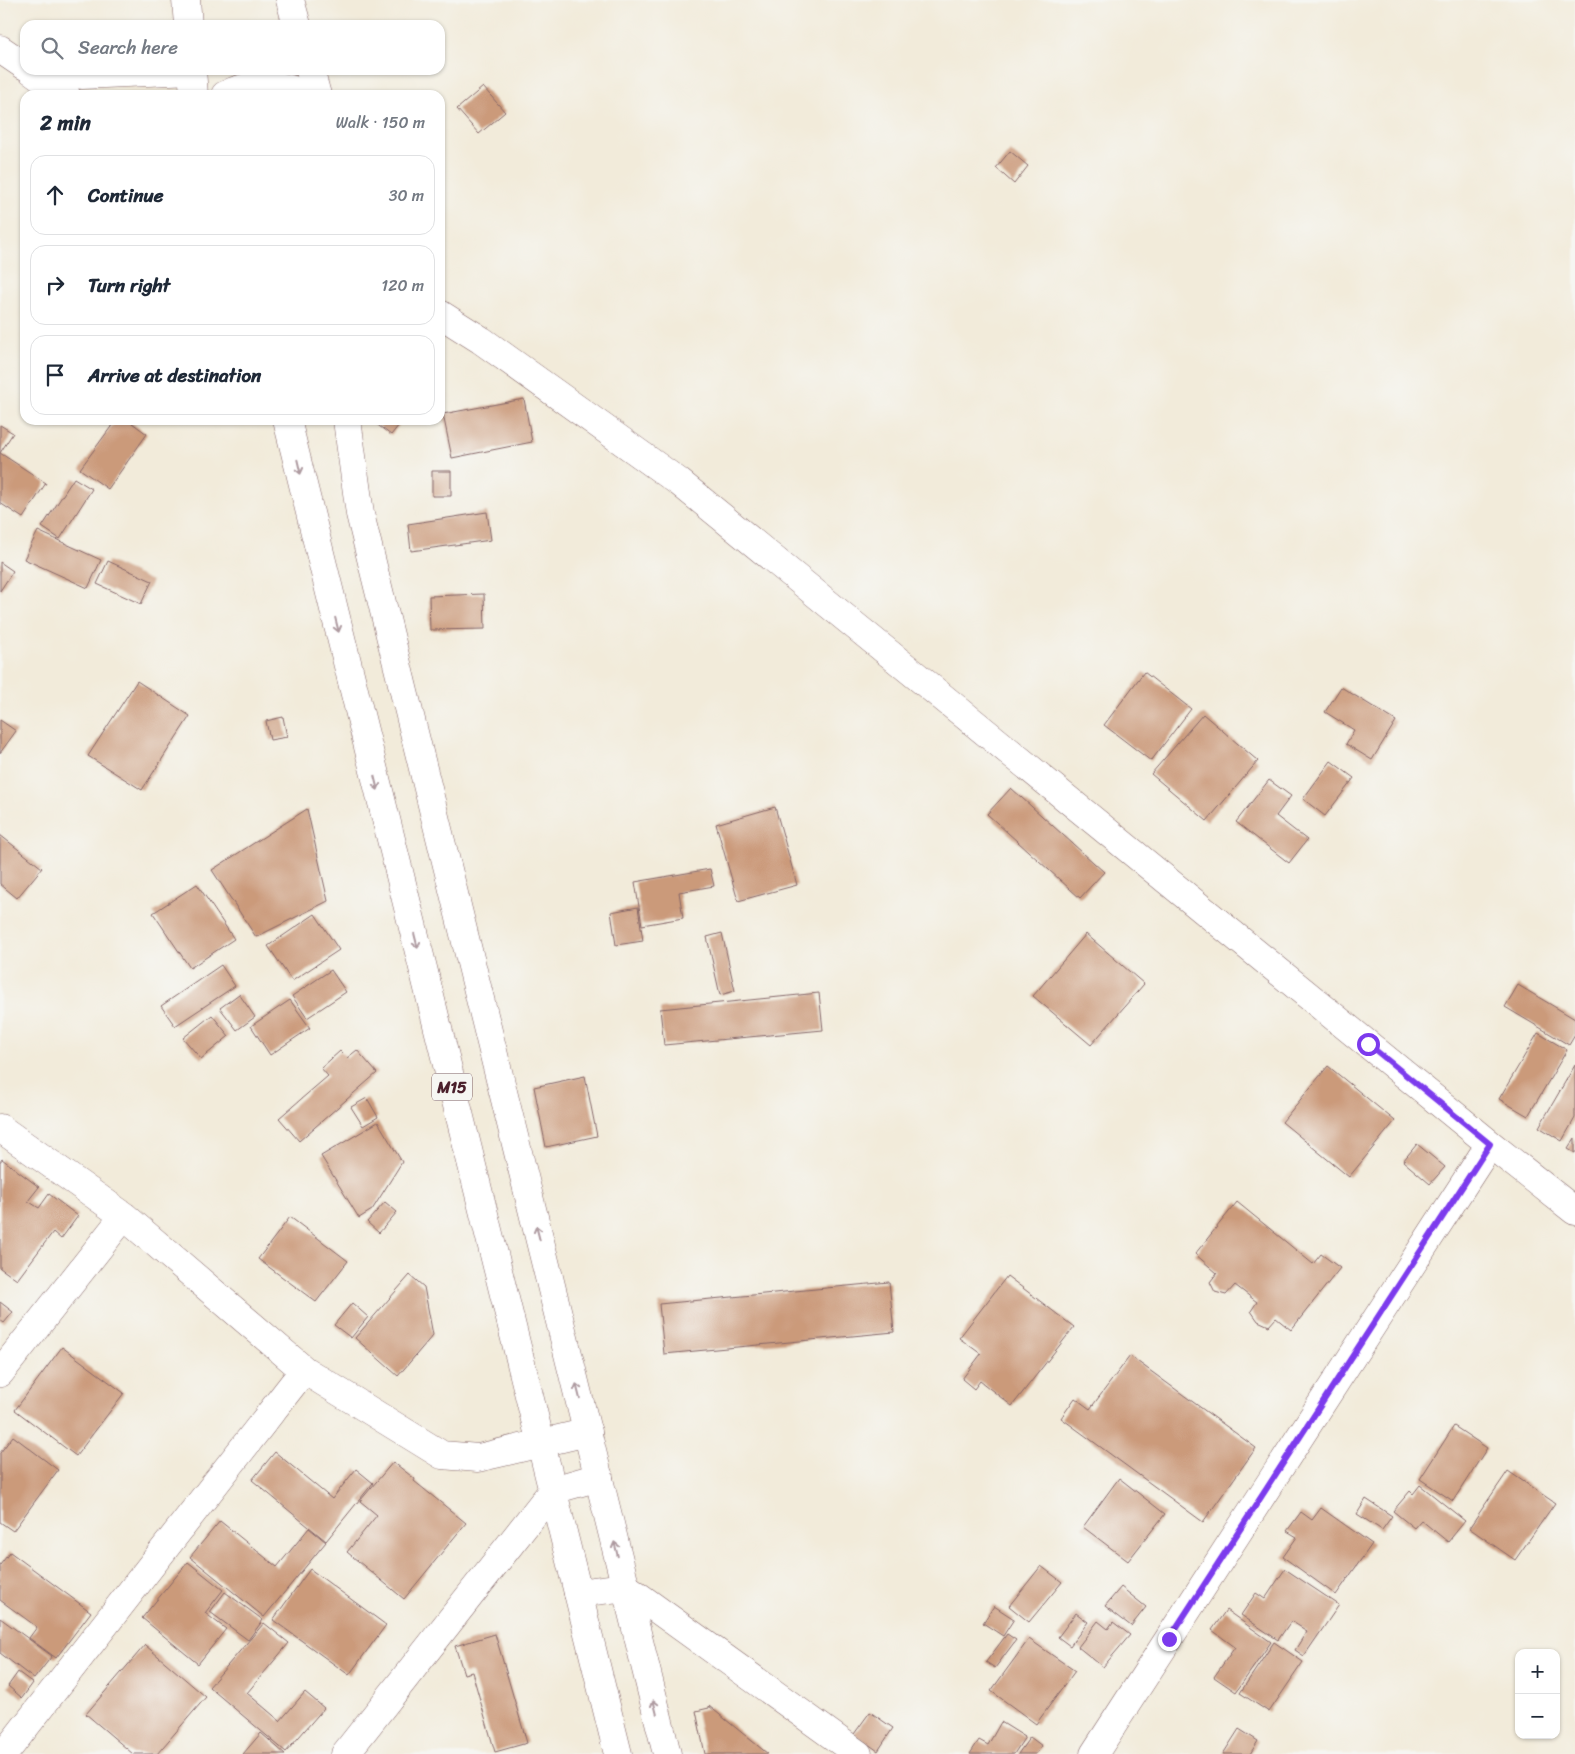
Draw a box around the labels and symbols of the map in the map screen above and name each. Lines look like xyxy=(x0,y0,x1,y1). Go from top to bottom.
one-way arrow xyxy=(295,459,304,475)
one-way arrow xyxy=(333,617,342,633)
one-way arrow xyxy=(372,774,382,790)
one-way arrow xyxy=(412,932,421,948)
route start xyxy=(1357,1033,1380,1056)
road number: M15 xyxy=(432,1074,472,1100)
one-way arrow xyxy=(533,1226,542,1242)
one-way arrow xyxy=(572,1384,582,1400)
one-way arrow xyxy=(611,1541,621,1557)
route end xyxy=(1158,1628,1181,1651)
one-way arrow xyxy=(650,1699,659,1715)

